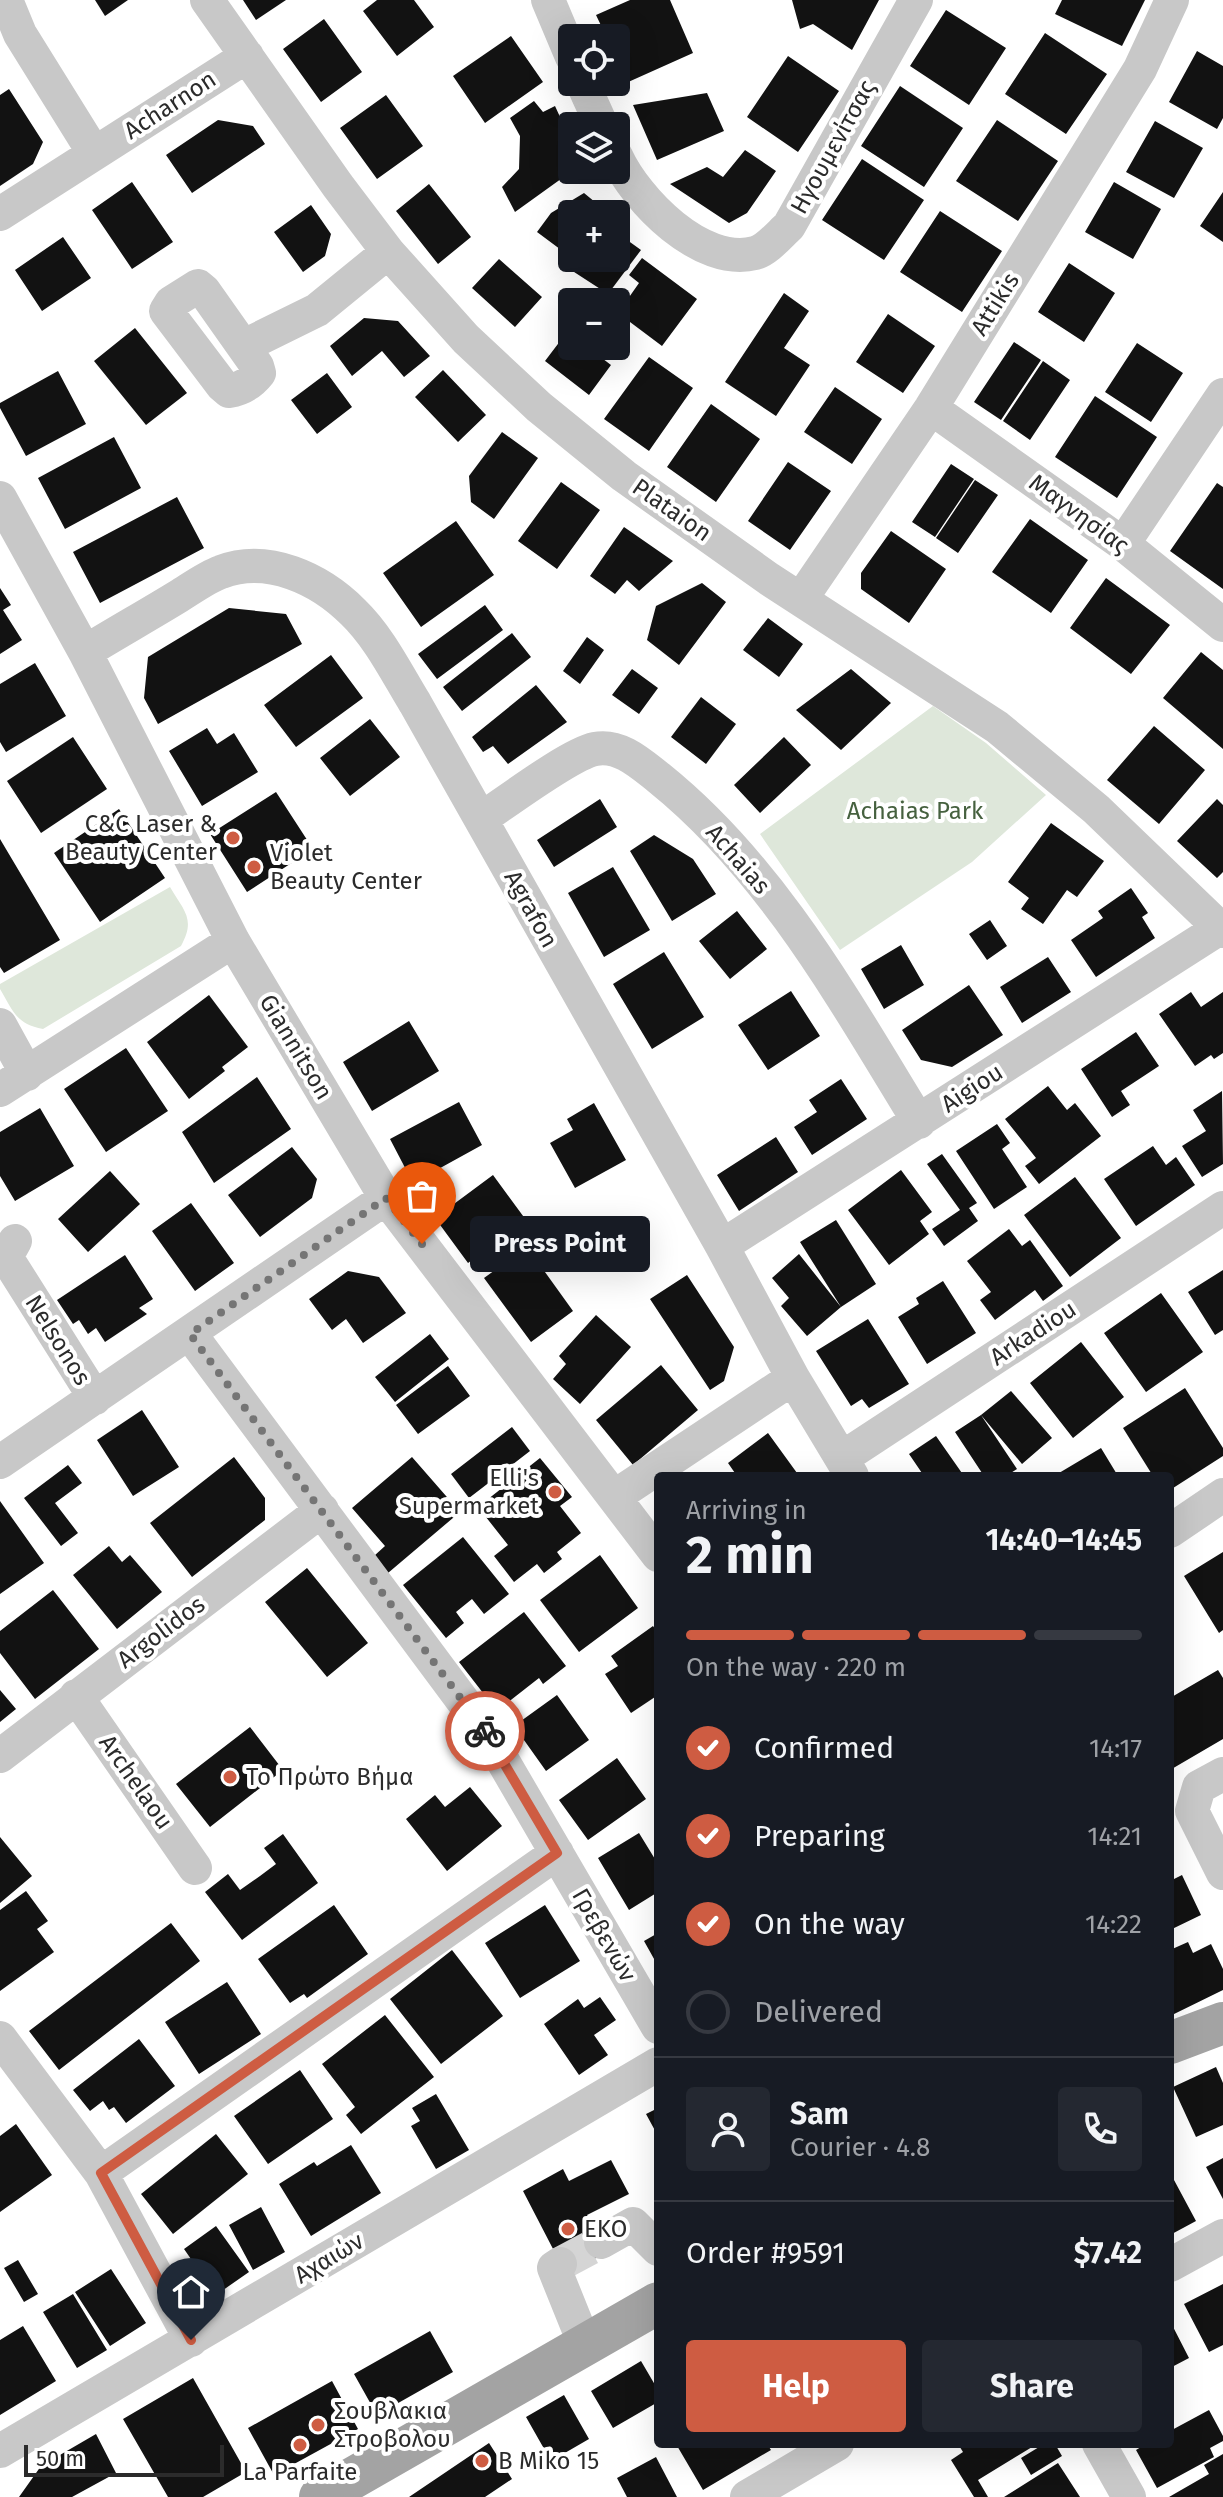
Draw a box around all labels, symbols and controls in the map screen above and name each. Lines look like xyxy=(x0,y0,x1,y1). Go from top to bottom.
map controls xyxy=(558,24,630,360)
button: locate xyxy=(558,24,630,96)
street label: Acharnon xyxy=(119,65,221,145)
street label: Ηγουμενίτσας xyxy=(785,75,881,219)
button: layers xyxy=(558,112,630,184)
button: + xyxy=(558,200,630,272)
street label: Attikis xyxy=(965,268,1025,340)
button: − xyxy=(558,288,630,360)
street label: Μαγνησίας xyxy=(1024,469,1134,559)
street label: Plataion xyxy=(627,473,717,547)
park label: Achaias Park xyxy=(847,797,984,825)
place label: C&C Laser & Beauty Center xyxy=(65,810,218,866)
street label: Achaias xyxy=(700,818,776,900)
marker: C&C Laser & Beauty Center xyxy=(224,829,242,847)
place label: Violet Beauty Center xyxy=(270,839,423,895)
marker: Violet Beauty Center xyxy=(245,858,263,876)
street label: Agrafon xyxy=(498,866,564,952)
street label: Giannitson xyxy=(254,989,338,1105)
street label: Aigiou xyxy=(936,1058,1008,1118)
pin xyxy=(388,1162,456,1244)
icon: bag xyxy=(400,1174,444,1218)
callout: Press Point xyxy=(470,1216,650,1272)
text: Press Point xyxy=(494,1228,626,1259)
street label: Nelsonos xyxy=(19,1290,97,1390)
street label: Arkadiou xyxy=(985,1295,1081,1371)
place label: Elli's Supermarket xyxy=(399,1464,539,1520)
marker: Elli's Supermarket xyxy=(546,1483,564,1501)
text: Arriving in xyxy=(686,1495,807,1526)
text: 14:40–14:45 xyxy=(985,1522,1142,1558)
text: 2 min xyxy=(686,1524,814,1587)
street label: Argolidos xyxy=(112,1590,210,1674)
text: On the way · 220 m xyxy=(686,1652,906,1683)
courier xyxy=(445,1691,525,1771)
icon: bike xyxy=(463,1709,507,1753)
icon: check xyxy=(686,1726,730,1770)
street label: Archelaou xyxy=(93,1729,179,1835)
text: Confirmed xyxy=(754,1730,894,1766)
text: 14:17 xyxy=(1089,1733,1142,1764)
place label: Το Πρώτο Βήμα xyxy=(246,1763,413,1791)
marker: Το Πρώτο Βήμα xyxy=(221,1768,239,1786)
icon: check xyxy=(686,1814,730,1858)
text: Preparing xyxy=(754,1818,885,1854)
text: 14:21 xyxy=(1087,1821,1142,1852)
street label: Γρεβενών xyxy=(566,1884,642,1987)
icon: check xyxy=(686,1902,730,1946)
text: On the way xyxy=(754,1906,905,1942)
text: 14:22 xyxy=(1085,1909,1142,1940)
text: Delivered xyxy=(754,1994,883,2030)
button: person xyxy=(686,2087,770,2171)
button: phone xyxy=(1058,2087,1142,2171)
text: Sam xyxy=(790,2096,849,2132)
text: Courier · 4.8 xyxy=(790,2132,930,2163)
place label: EKO xyxy=(584,2215,627,2243)
marker: EKO xyxy=(559,2220,577,2238)
street label: Αχαιών xyxy=(289,2226,369,2289)
text: Order #9591 xyxy=(686,2235,845,2271)
text: $7.42 xyxy=(1074,2235,1142,2271)
pin xyxy=(157,2258,225,2340)
icon: home xyxy=(169,2270,213,2314)
button: Help xyxy=(686,2340,906,2432)
button: Share xyxy=(922,2340,1142,2432)
place label: Σουβλακια Στροβολου xyxy=(334,2397,451,2453)
marker: Σουβλακια Στροβολου xyxy=(309,2416,327,2434)
marker: La Parfaite xyxy=(291,2436,309,2454)
scale bar xyxy=(24,2441,224,2477)
text: 50 m xyxy=(36,2445,84,2472)
place label: B Miko 15 xyxy=(498,2447,599,2475)
marker: B Miko 15 xyxy=(473,2452,491,2470)
place label: La Parfaite xyxy=(243,2458,357,2486)

